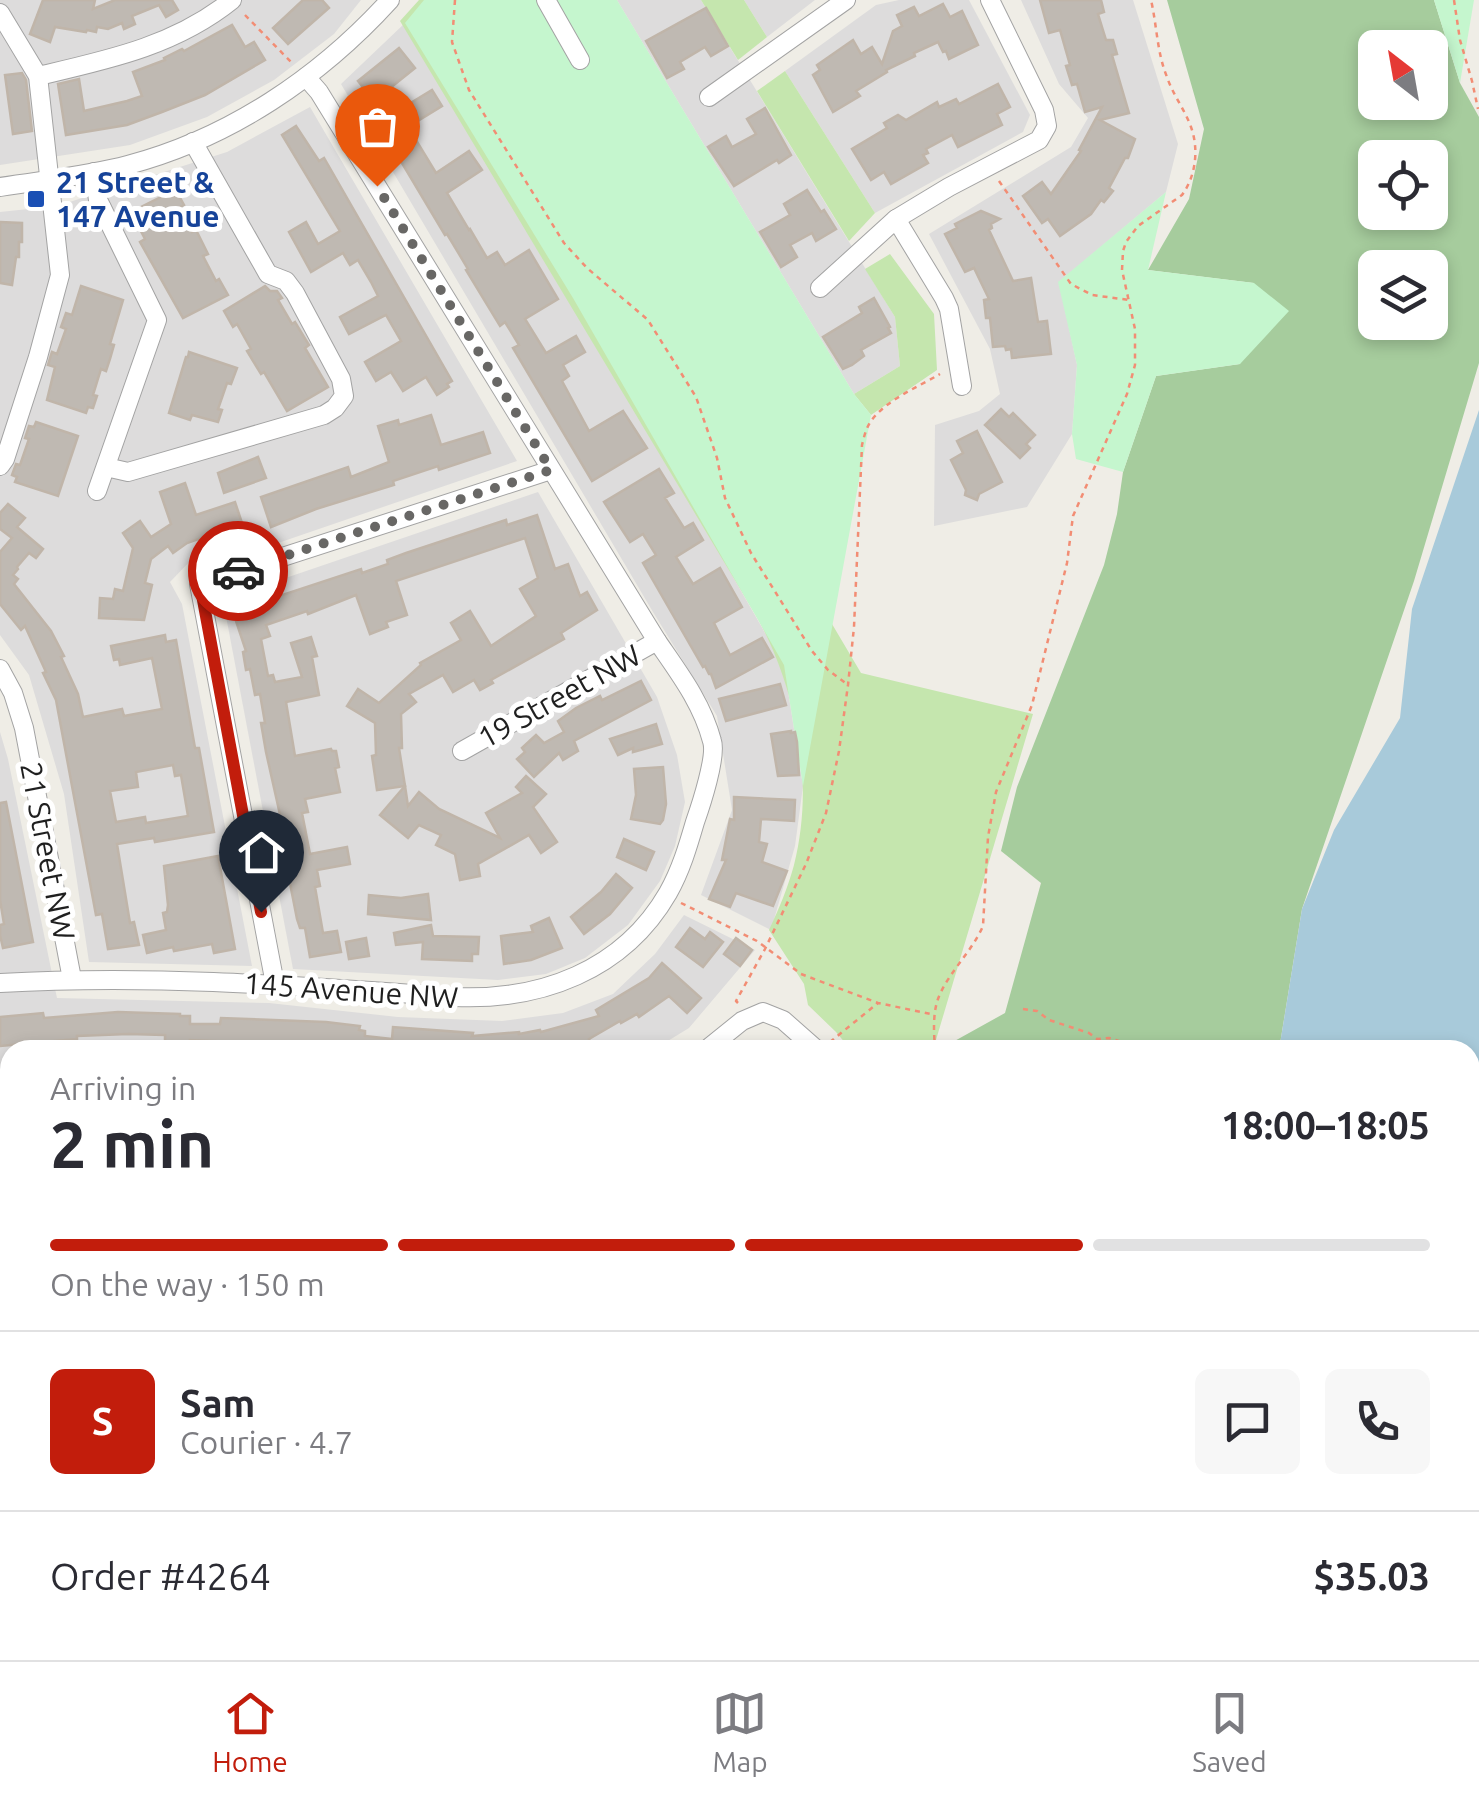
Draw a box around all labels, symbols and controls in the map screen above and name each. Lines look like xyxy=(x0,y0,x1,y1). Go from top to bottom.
north arrow xyxy=(1358,30,1448,120)
map controls xyxy=(1358,30,1448,340)
pin xyxy=(335,84,420,187)
icon: bag xyxy=(350,99,405,154)
button: locate xyxy=(1358,140,1448,230)
place label: 21 Street & 147 Avenue xyxy=(56,165,219,233)
marker: 21 Street & 147 Avenue xyxy=(25,188,47,210)
button: layers xyxy=(1358,250,1448,340)
courier xyxy=(188,521,288,621)
icon: car xyxy=(211,544,266,599)
street label: 19 Street NW xyxy=(472,637,646,755)
street label: 21 Street NW xyxy=(14,759,82,943)
pin xyxy=(219,810,304,913)
icon: home xyxy=(234,825,289,880)
street label: 145 Avenue NW xyxy=(243,966,459,1014)
text: Arriving in xyxy=(50,1070,196,1106)
text: 18:00–18:05 xyxy=(1221,1104,1430,1146)
text: 2 min xyxy=(50,1107,214,1180)
text: On the way · 150 m xyxy=(50,1266,325,1302)
button: chat xyxy=(1195,1369,1300,1474)
button: phone xyxy=(1325,1369,1430,1474)
text: Sam xyxy=(180,1382,255,1424)
text: S xyxy=(92,1400,113,1442)
text: Courier · 4.7 xyxy=(180,1424,353,1460)
text: Order #4264 xyxy=(50,1555,271,1597)
text: $35.03 xyxy=(1313,1555,1430,1597)
tab: Home xyxy=(212,1686,288,1777)
tab: Map xyxy=(712,1686,768,1777)
tab: Saved xyxy=(1192,1686,1267,1777)

